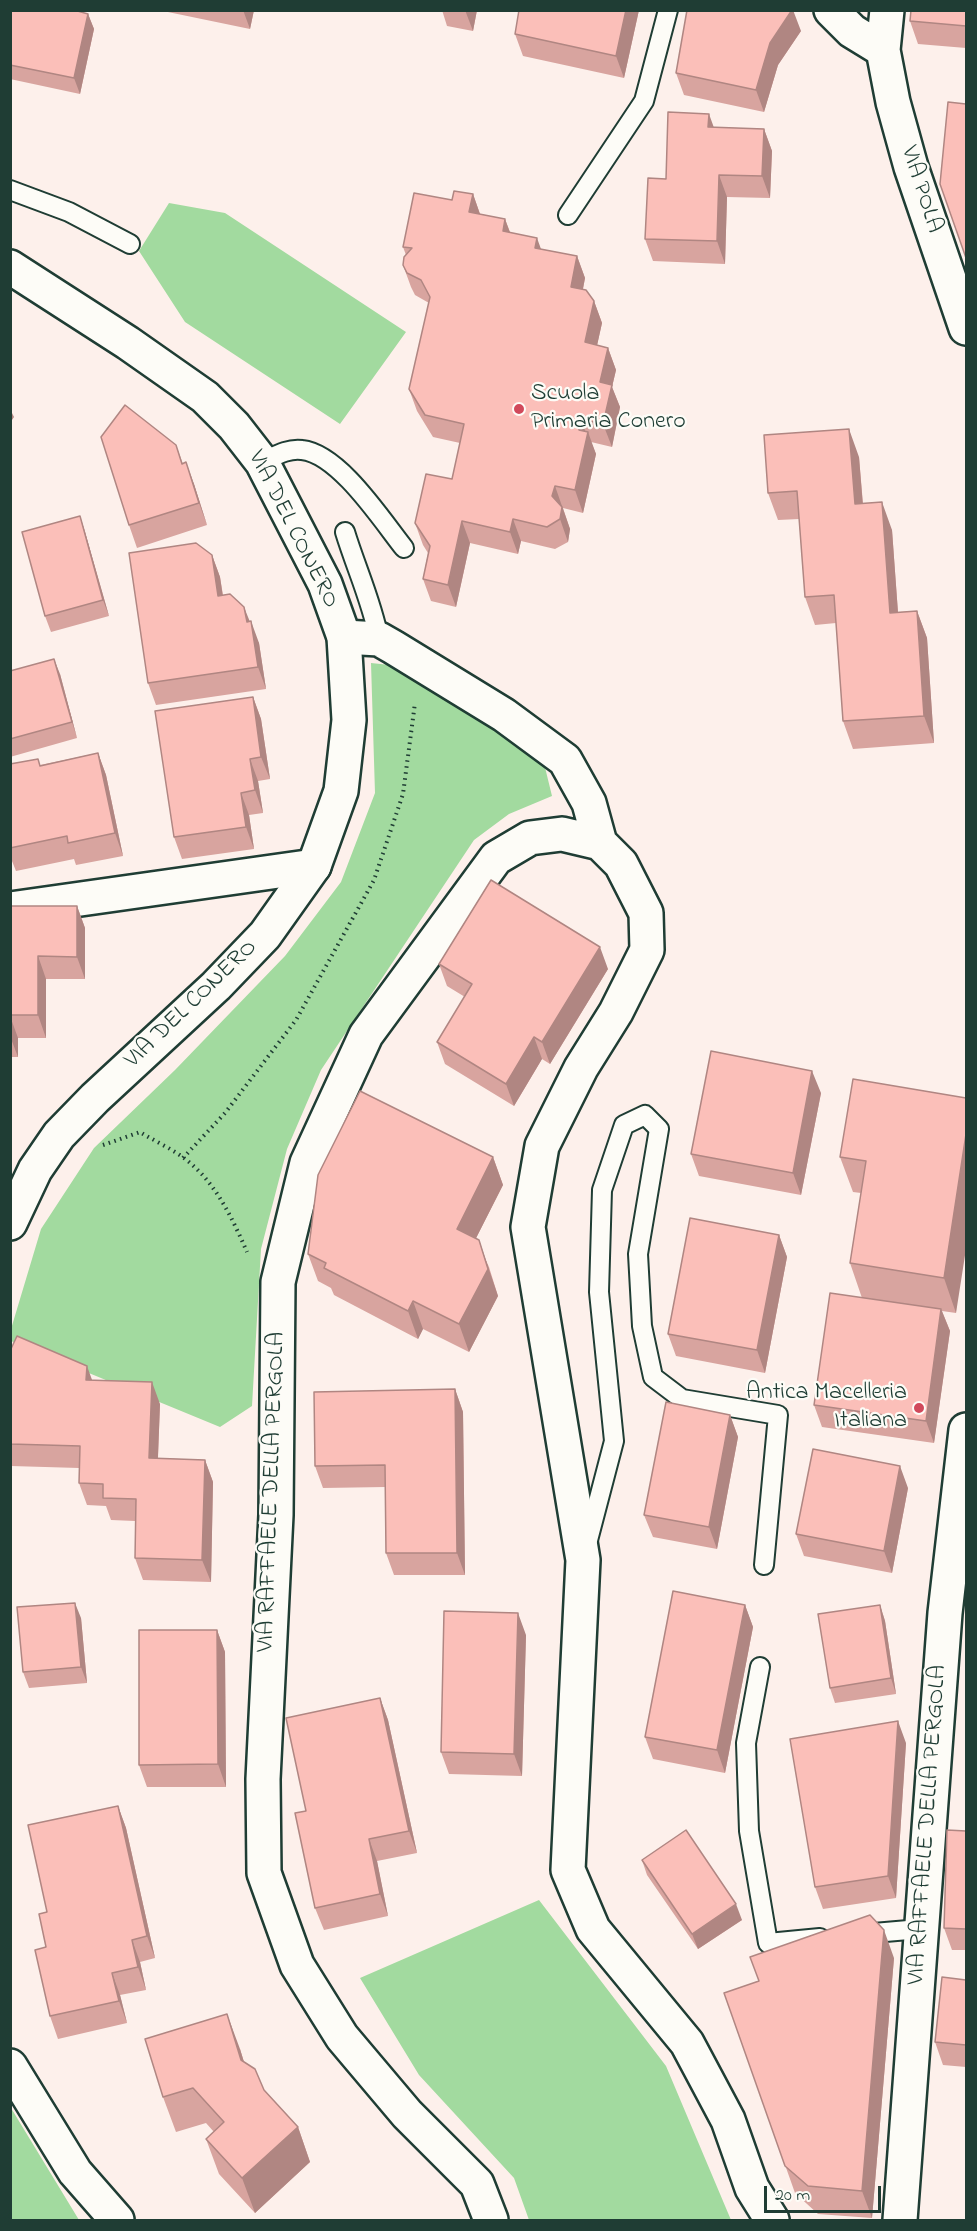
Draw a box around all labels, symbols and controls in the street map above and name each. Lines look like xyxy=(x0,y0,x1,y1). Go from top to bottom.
street label: VIA POLA xyxy=(892,143,948,237)
place label: Scuola Primaria Conero xyxy=(531,381,686,437)
marker: Scuola Primaria Conero xyxy=(512,402,526,416)
street label: VIA DEL CONERO xyxy=(240,446,344,614)
street label: VIA DEL CONERO xyxy=(120,935,264,1075)
street label: VIA RAFFAELE DELLA PERGOLA xyxy=(253,1331,293,1653)
place label: Antica Macelleria Italiana xyxy=(746,1380,907,1436)
marker: Antica Macelleria Italiana xyxy=(912,1401,926,1415)
street label: VIA RAFFAELE DELLA PERGOLA xyxy=(903,1664,955,1986)
scale bar xyxy=(767,2174,884,2212)
text: 20 m xyxy=(775,2183,810,2209)

